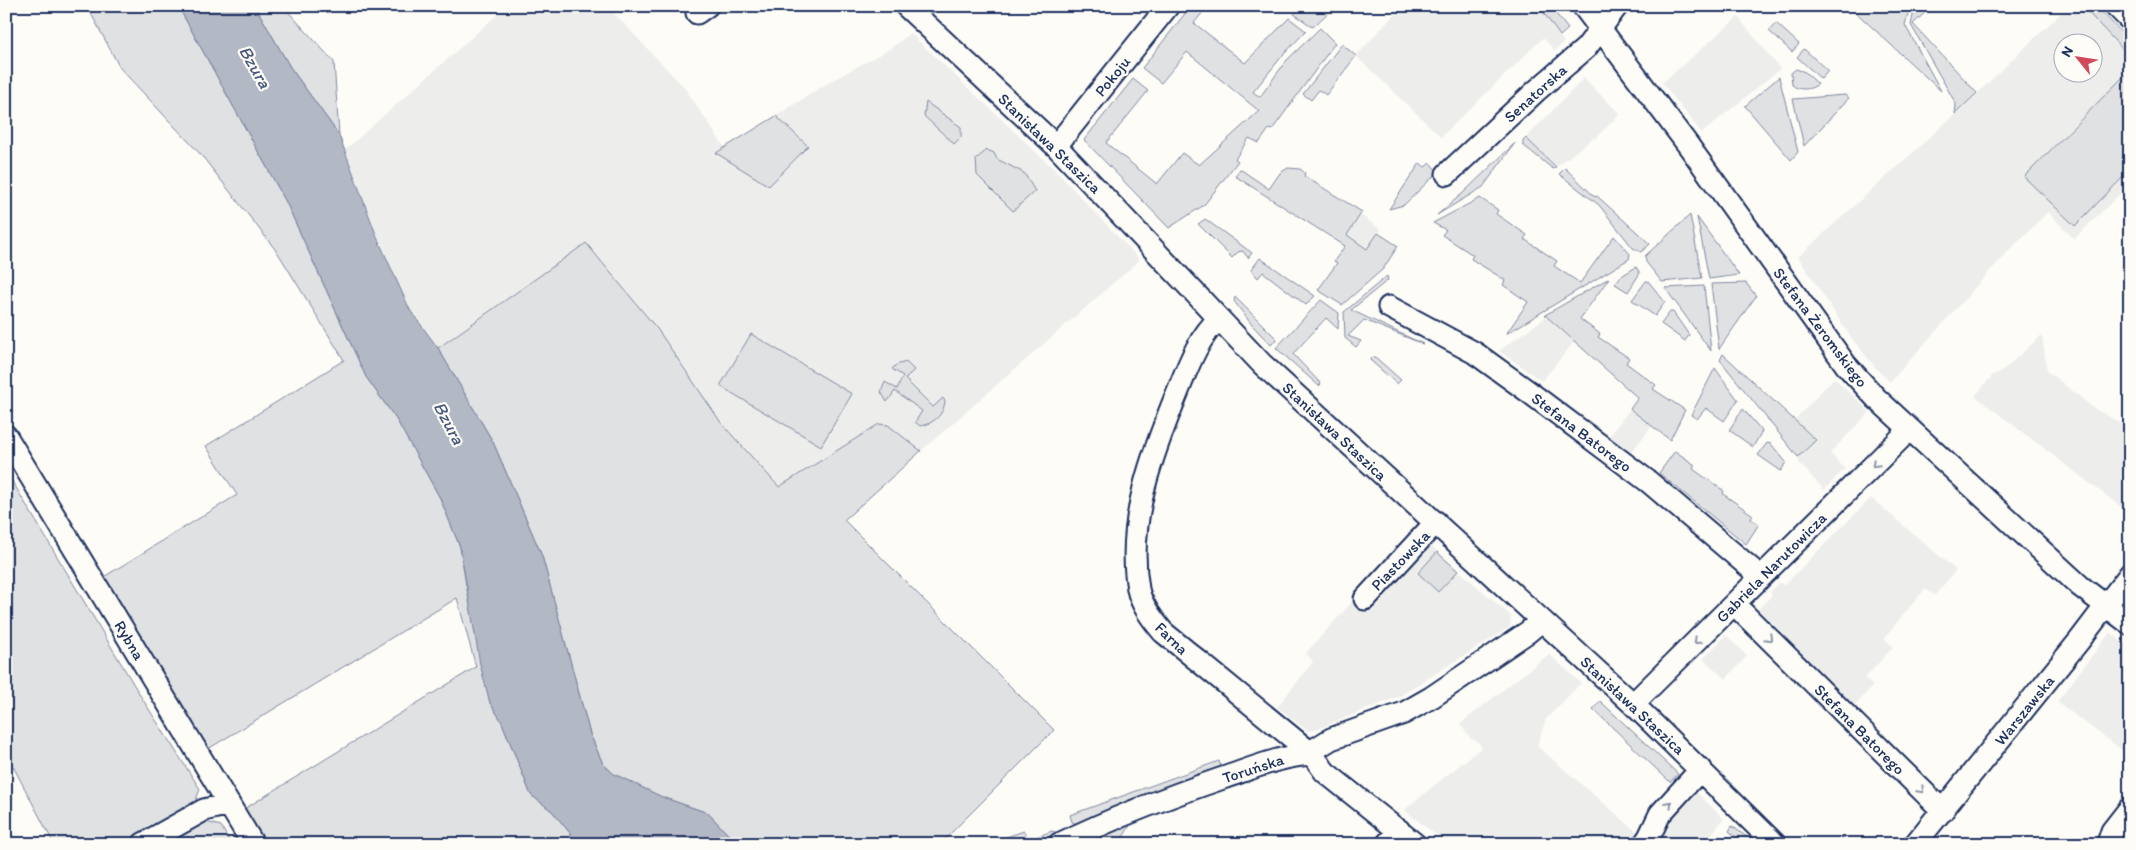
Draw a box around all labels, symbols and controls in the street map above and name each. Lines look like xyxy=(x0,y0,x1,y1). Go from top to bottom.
north arrow xyxy=(2054,32,2104,82)
water label: Bzura xyxy=(234,42,276,93)
text: N xyxy=(2057,43,2077,60)
street label: Pokoju xyxy=(1090,52,1134,100)
street label: Senatorska xyxy=(1500,60,1571,126)
street label: Stanisława Staszica xyxy=(994,89,1106,198)
street label: Stefana Żeromskiego xyxy=(1769,264,1872,391)
street label: Stanisława Staszica xyxy=(1278,378,1391,485)
street label: Stefana Batorego xyxy=(1528,389,1635,476)
water label: Bzura xyxy=(429,398,470,449)
one-way arrow xyxy=(1871,458,1880,467)
street label: Gabriela Narutowicza xyxy=(1712,508,1831,626)
street label: Piastowska xyxy=(1367,526,1434,595)
street label: Rybna xyxy=(110,617,149,664)
street label: Farna xyxy=(1151,618,1192,659)
one-way arrow xyxy=(1763,633,1772,642)
one-way arrow xyxy=(1694,635,1703,644)
street label: Stanisława Staszica xyxy=(1576,652,1689,759)
street label: Warszawska xyxy=(1990,671,2059,749)
street label: Stefana Batorego xyxy=(1810,680,1909,779)
street label: Toruńska xyxy=(1220,749,1287,787)
one-way arrow xyxy=(1916,784,1925,793)
one-way arrow xyxy=(1663,801,1672,810)

